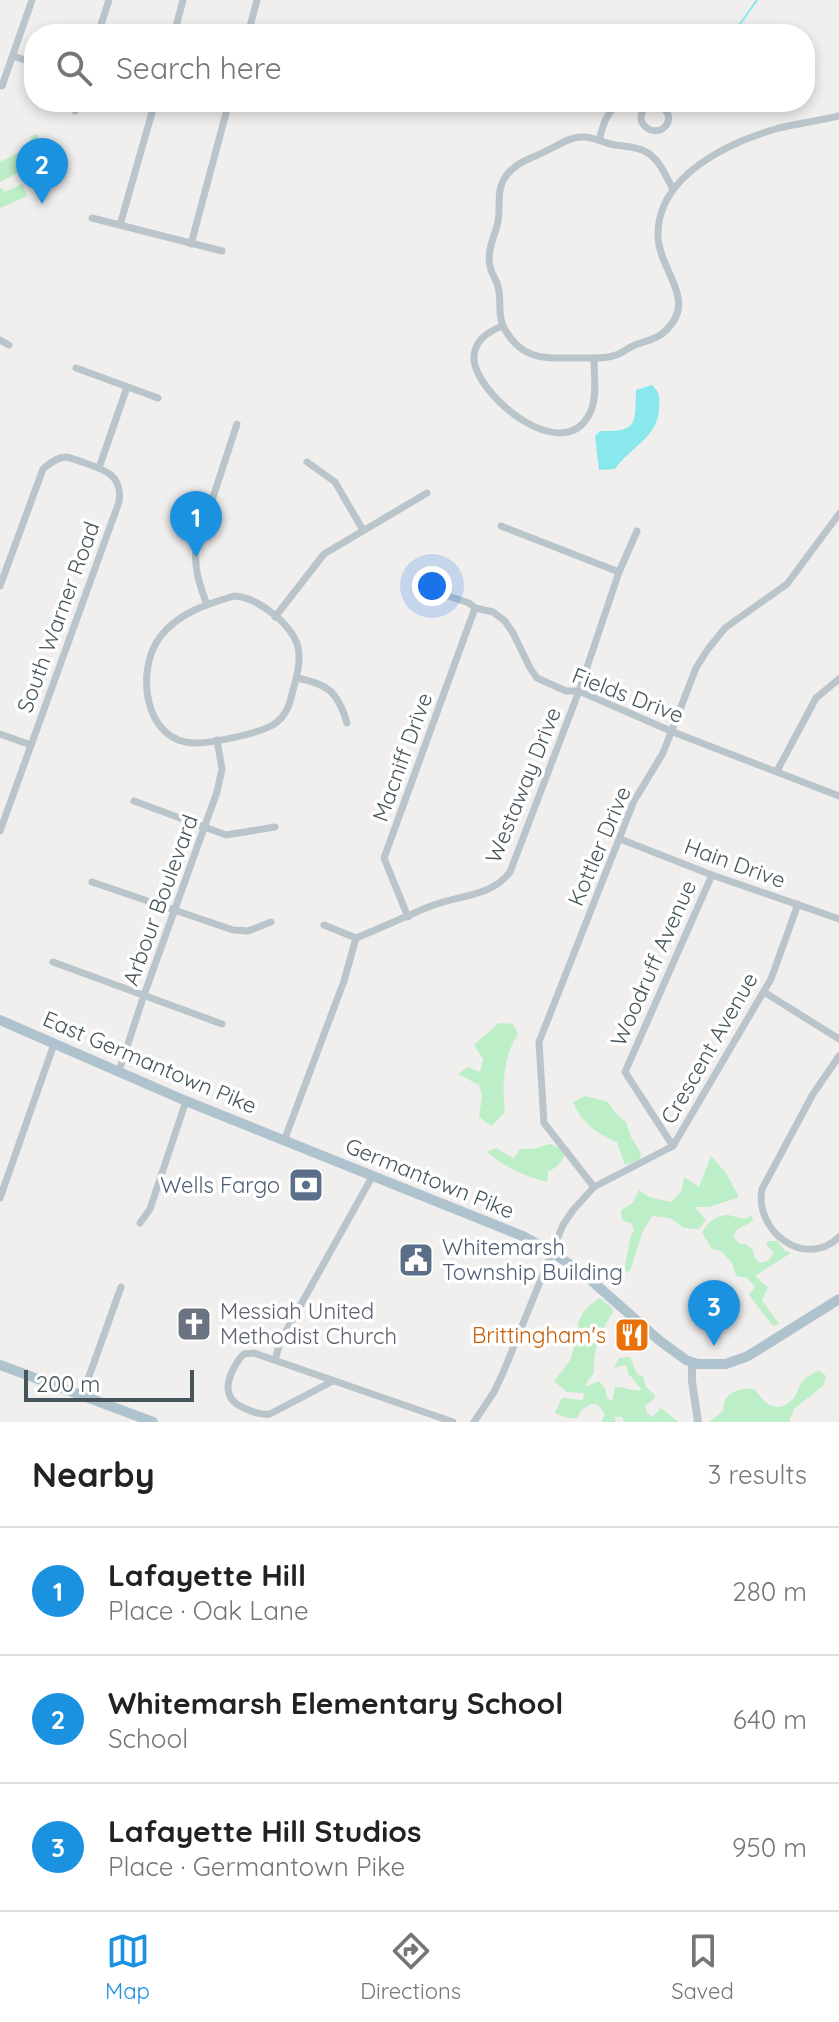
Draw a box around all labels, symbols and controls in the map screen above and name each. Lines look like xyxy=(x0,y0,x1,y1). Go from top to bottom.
search box xyxy=(24,24,815,112)
icon: search xyxy=(52,46,96,90)
text: Search here xyxy=(116,49,282,87)
pin: 2 xyxy=(16,138,68,204)
pin: 1 xyxy=(170,491,222,557)
street label: South Warner Road xyxy=(10,518,106,716)
your location xyxy=(412,566,452,606)
street label: Fields Drive xyxy=(568,661,688,729)
street label: Macniff Drive xyxy=(366,689,438,825)
street label: Westaway Drive xyxy=(479,703,567,867)
street label: Kottler Drive xyxy=(561,782,637,910)
street label: Arbour Boulevard xyxy=(116,811,204,989)
street label: Hain Drive xyxy=(681,832,789,894)
street label: Woodruff Avenue xyxy=(604,876,702,1050)
street label: Crescent Avenue xyxy=(654,967,764,1129)
street label: East Germantown Pike xyxy=(39,1004,261,1120)
street label: Germantown Pike xyxy=(341,1131,519,1225)
bank icon: Wells Fargo xyxy=(287,1166,325,1204)
place label: Wells Fargo xyxy=(160,1171,280,1199)
place label: Whitemarsh Township Building xyxy=(442,1233,623,1286)
public building icon: Whitemarsh Township Building xyxy=(397,1241,435,1279)
pin: 3 xyxy=(688,1280,740,1346)
place label: Messiah United Methodist Church xyxy=(220,1297,397,1350)
church icon: Messiah United Methodist Church xyxy=(175,1305,213,1343)
restaurant icon: Brittingham's xyxy=(613,1316,651,1354)
place label: Brittingham's xyxy=(472,1321,606,1349)
scale bar xyxy=(24,1366,194,1402)
text: 200 m xyxy=(36,1370,100,1398)
text: Nearby xyxy=(32,1453,155,1496)
text: 3 results xyxy=(708,1458,807,1491)
text: Lafayette Hill xyxy=(108,1556,306,1594)
text: 1 xyxy=(53,1575,63,1608)
text: 280 m xyxy=(732,1575,807,1608)
text: Place · Oak Lane xyxy=(108,1594,309,1627)
text: Whitemarsh Elementary School xyxy=(108,1684,563,1722)
text: 2 xyxy=(51,1703,65,1736)
text: 640 m xyxy=(733,1703,807,1736)
text: School xyxy=(108,1722,188,1755)
text: Lafayette Hill Studios xyxy=(108,1812,421,1850)
text: 3 xyxy=(51,1831,65,1864)
text: 950 m xyxy=(732,1831,807,1864)
text: Place · Germantown Pike xyxy=(108,1850,405,1883)
tab: Map xyxy=(105,1929,150,2005)
tab: Directions xyxy=(360,1929,461,2005)
tab: Saved xyxy=(671,1929,734,2005)

